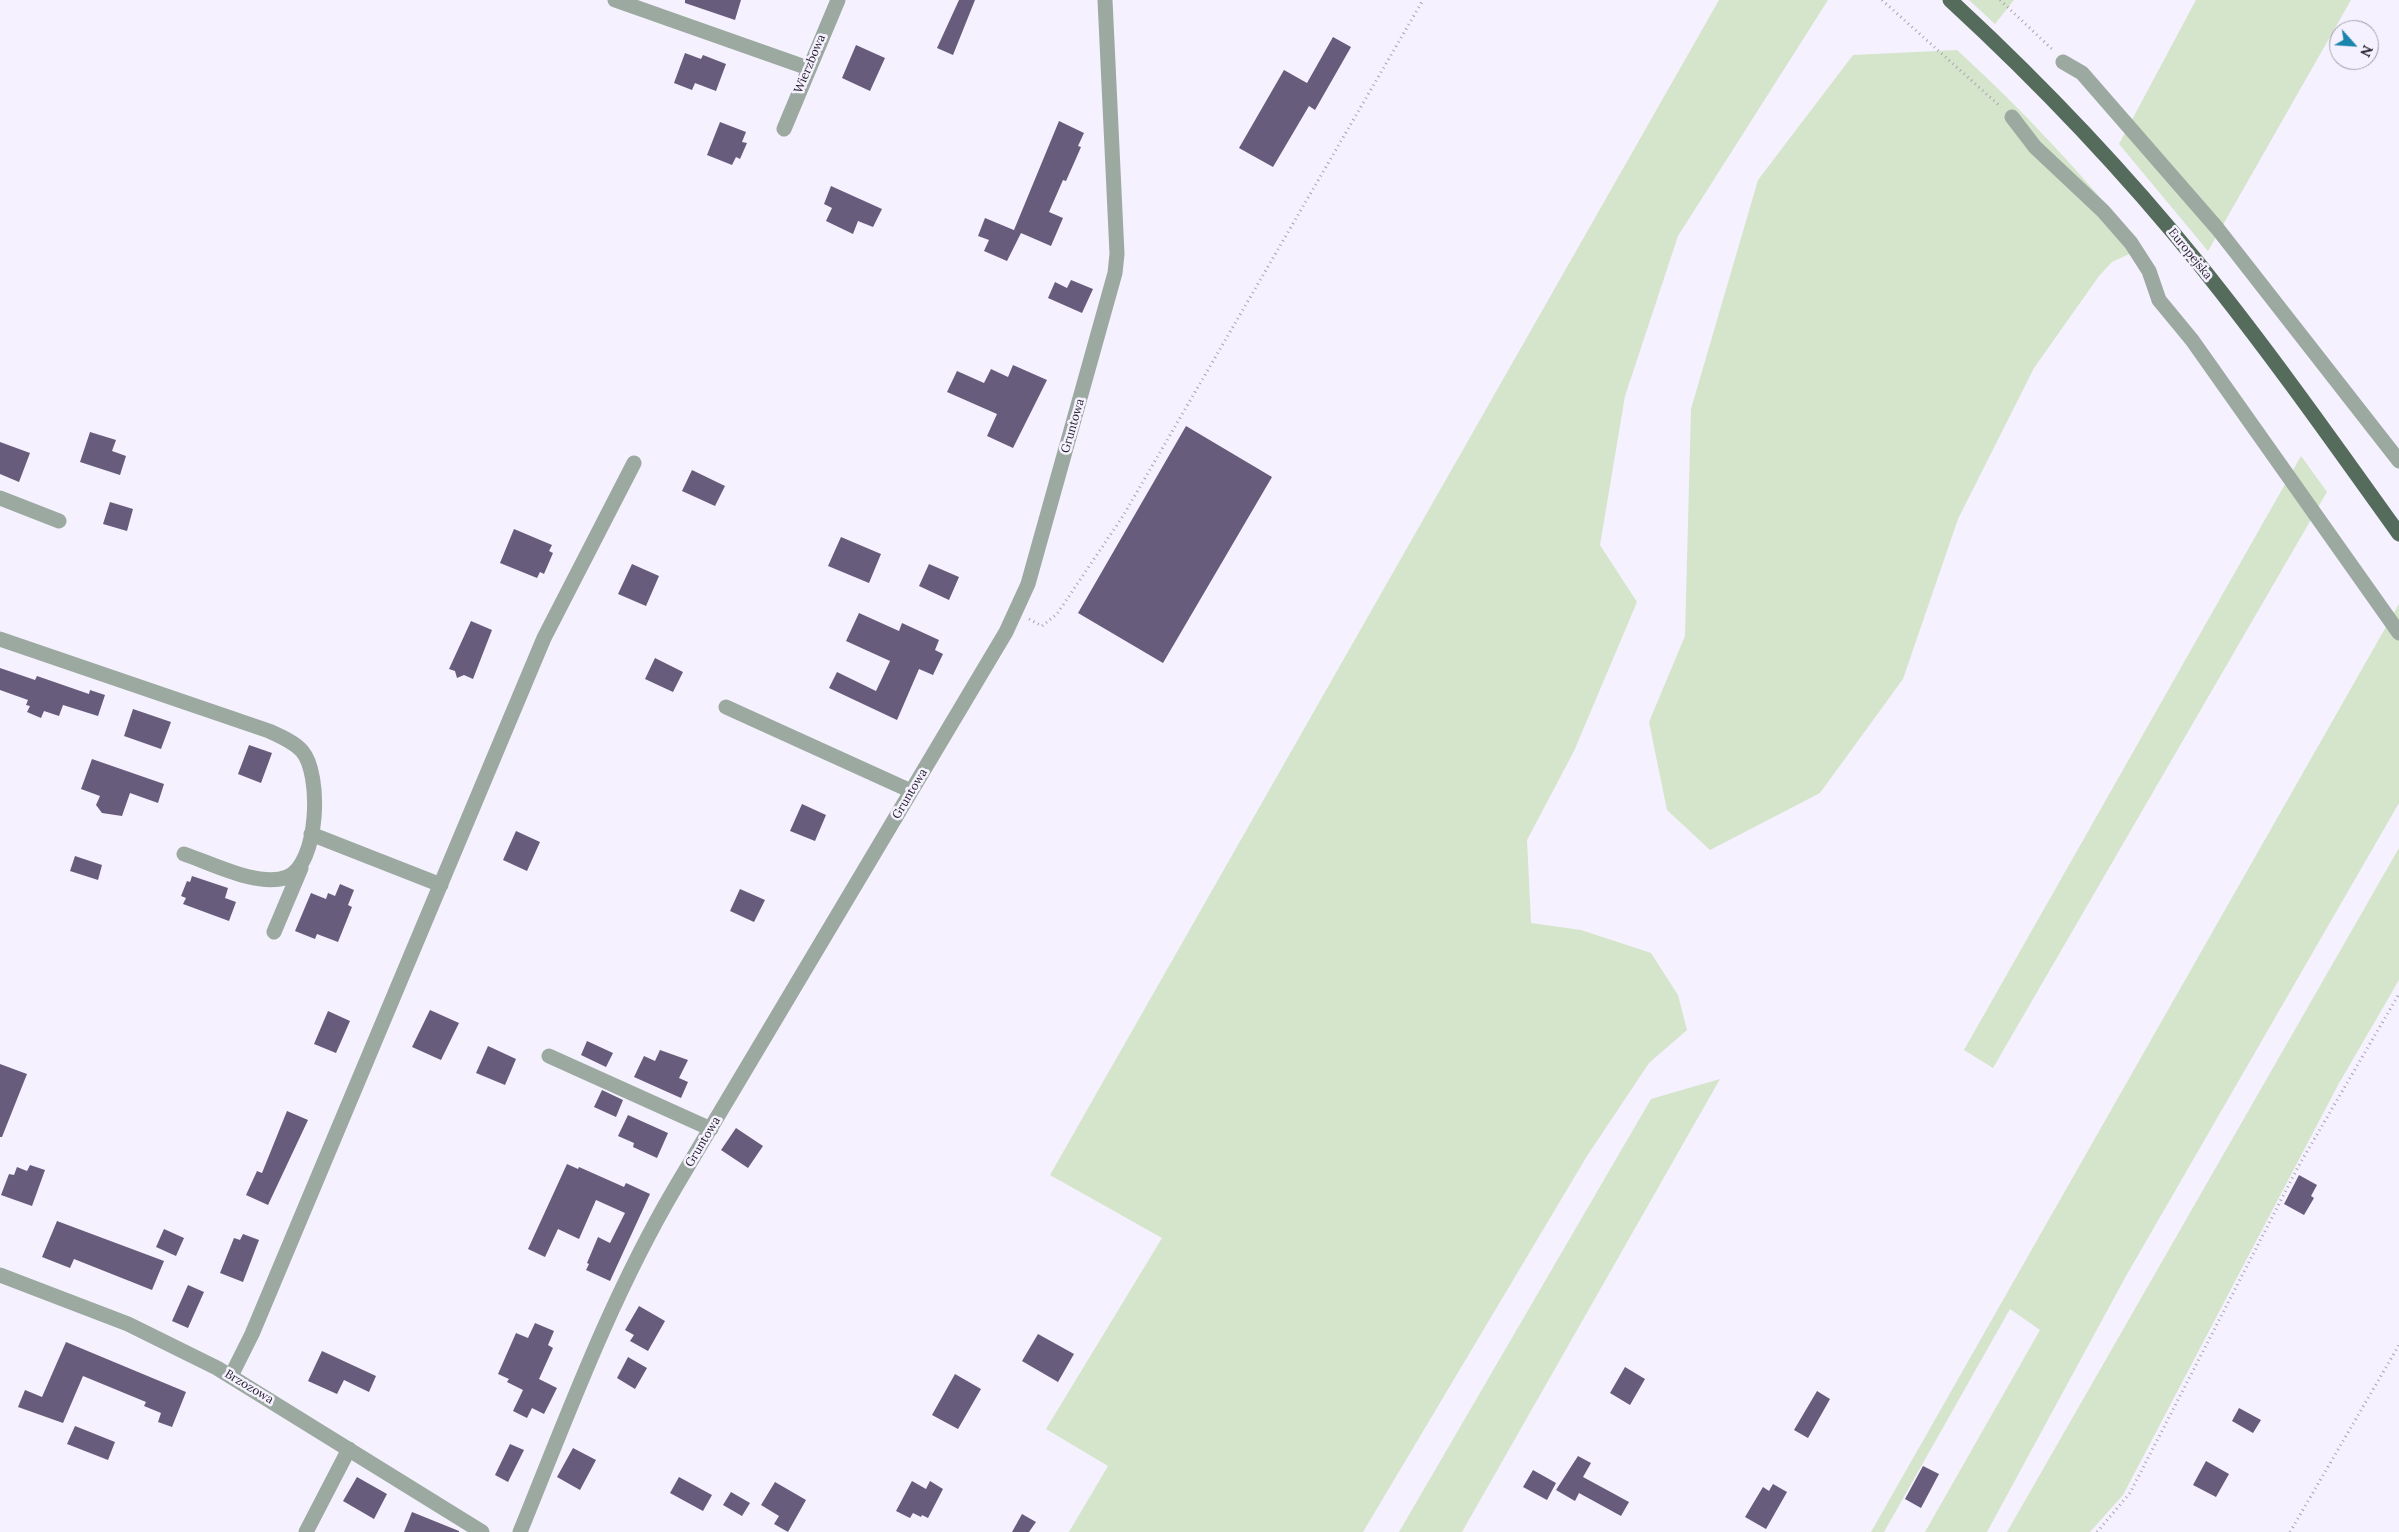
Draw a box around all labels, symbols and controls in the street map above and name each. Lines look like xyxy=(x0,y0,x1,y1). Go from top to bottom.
north arrow xyxy=(2329,20,2379,70)
street label: Wierzbowa xyxy=(791,32,829,96)
text: N xyxy=(2356,42,2377,60)
street label: Europejska xyxy=(2165,226,2215,282)
street label: Gruntowa xyxy=(1058,397,1088,455)
street label: Gruntowa xyxy=(889,766,931,822)
street label: Gruntowa xyxy=(682,1114,724,1170)
street label: Brzozowa xyxy=(222,1367,276,1407)

